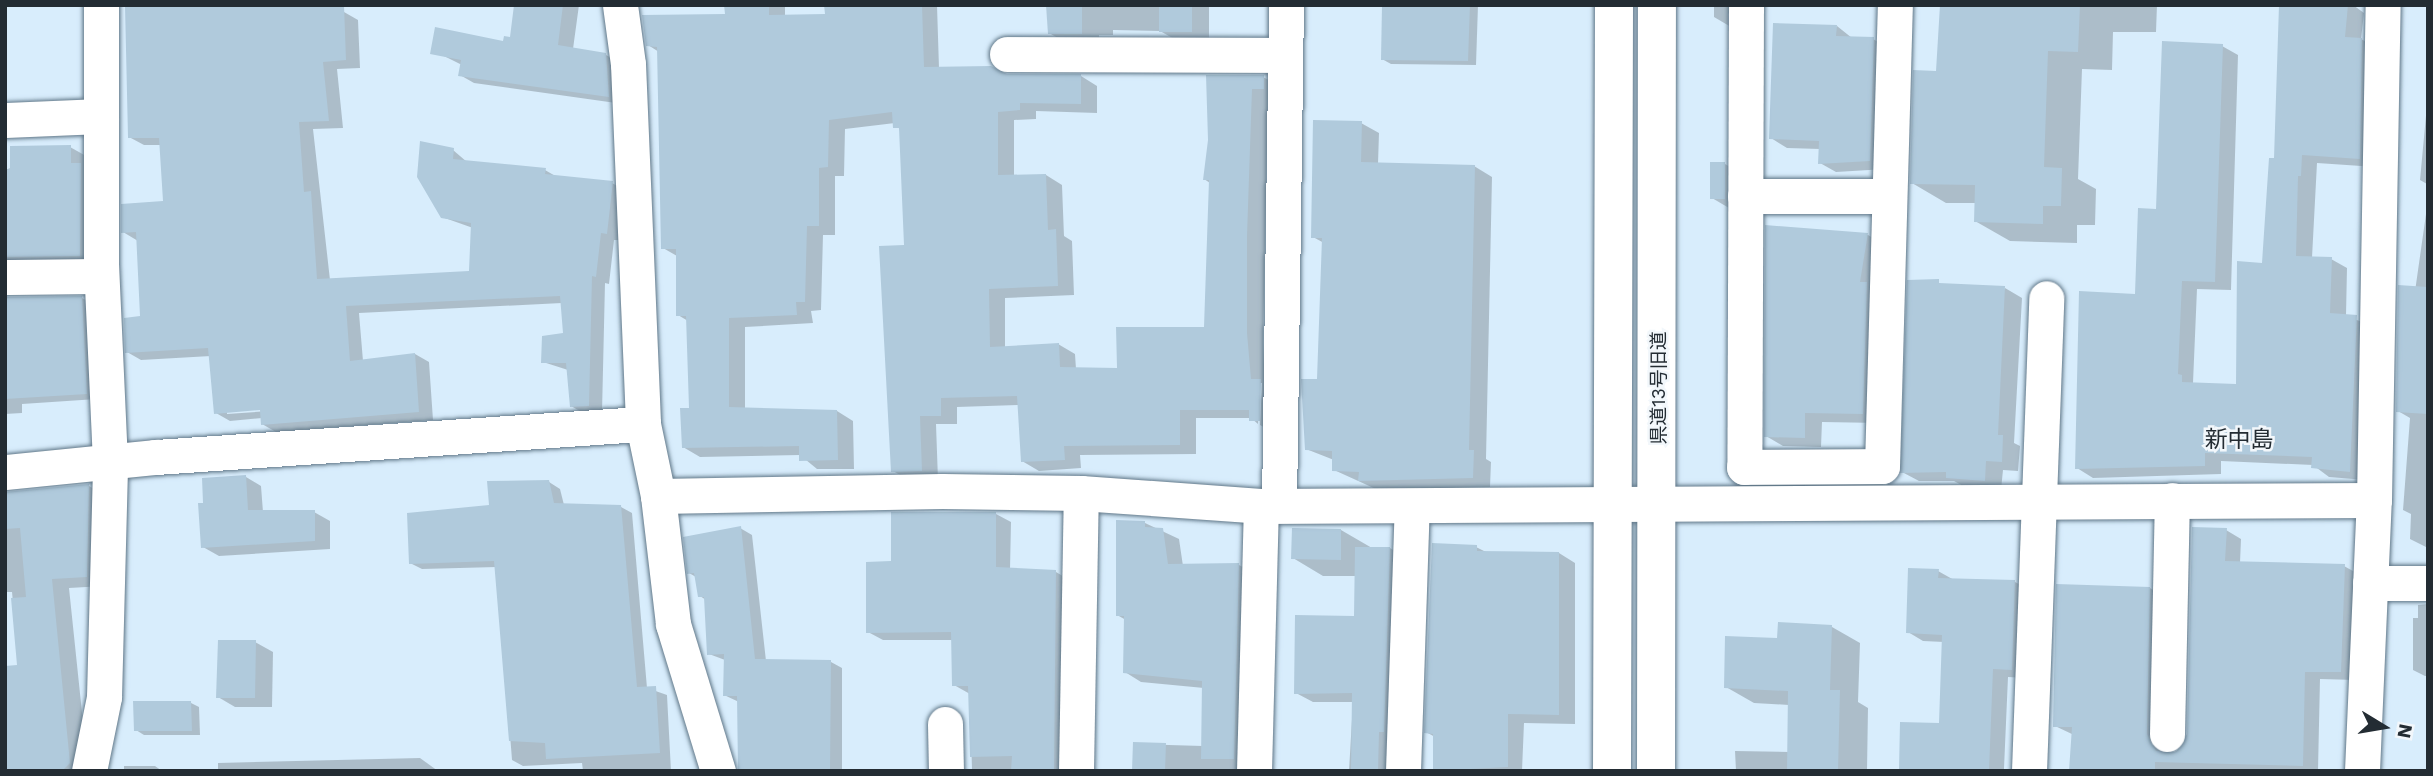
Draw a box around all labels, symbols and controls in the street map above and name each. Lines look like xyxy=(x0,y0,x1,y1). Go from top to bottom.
street label: 県道13号旧道 xyxy=(1648,331,1670,445)
district label: 新中島 xyxy=(2205,426,2273,454)
north arrow xyxy=(2349,692,2419,762)
text: N xyxy=(2392,722,2418,740)

